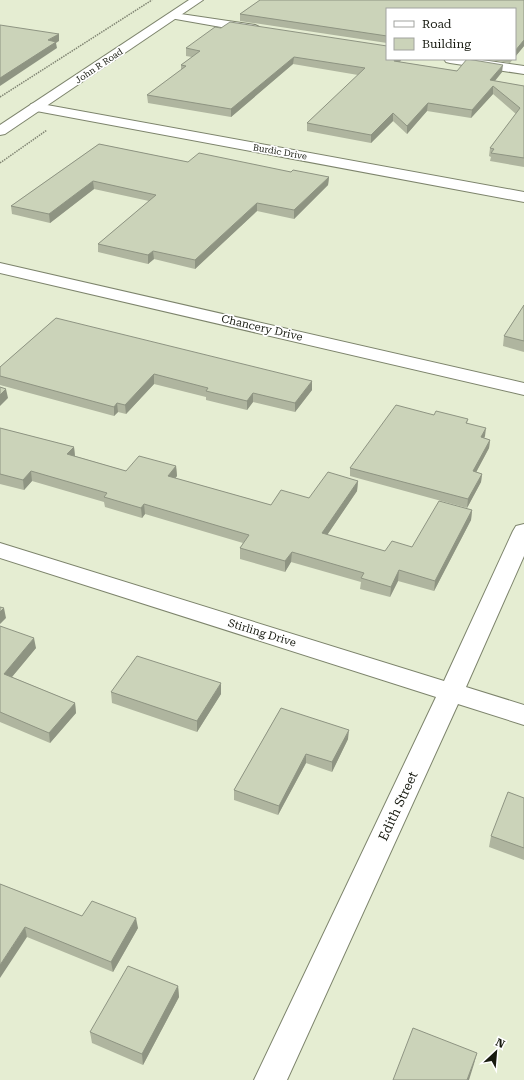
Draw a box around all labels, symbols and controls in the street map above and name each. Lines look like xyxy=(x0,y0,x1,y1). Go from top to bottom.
legend xyxy=(386,8,516,60)
text: Road xyxy=(422,17,452,31)
text: Building xyxy=(422,37,471,51)
street label: John R Road xyxy=(73,46,125,86)
street label: Burdic Drive xyxy=(252,142,308,162)
street label: Chancery Drive xyxy=(220,312,304,344)
street label: Stirling Drive xyxy=(226,616,298,650)
street label: Edith Street xyxy=(375,769,421,843)
north arrow xyxy=(476,1032,516,1072)
text: N xyxy=(494,1036,507,1051)

